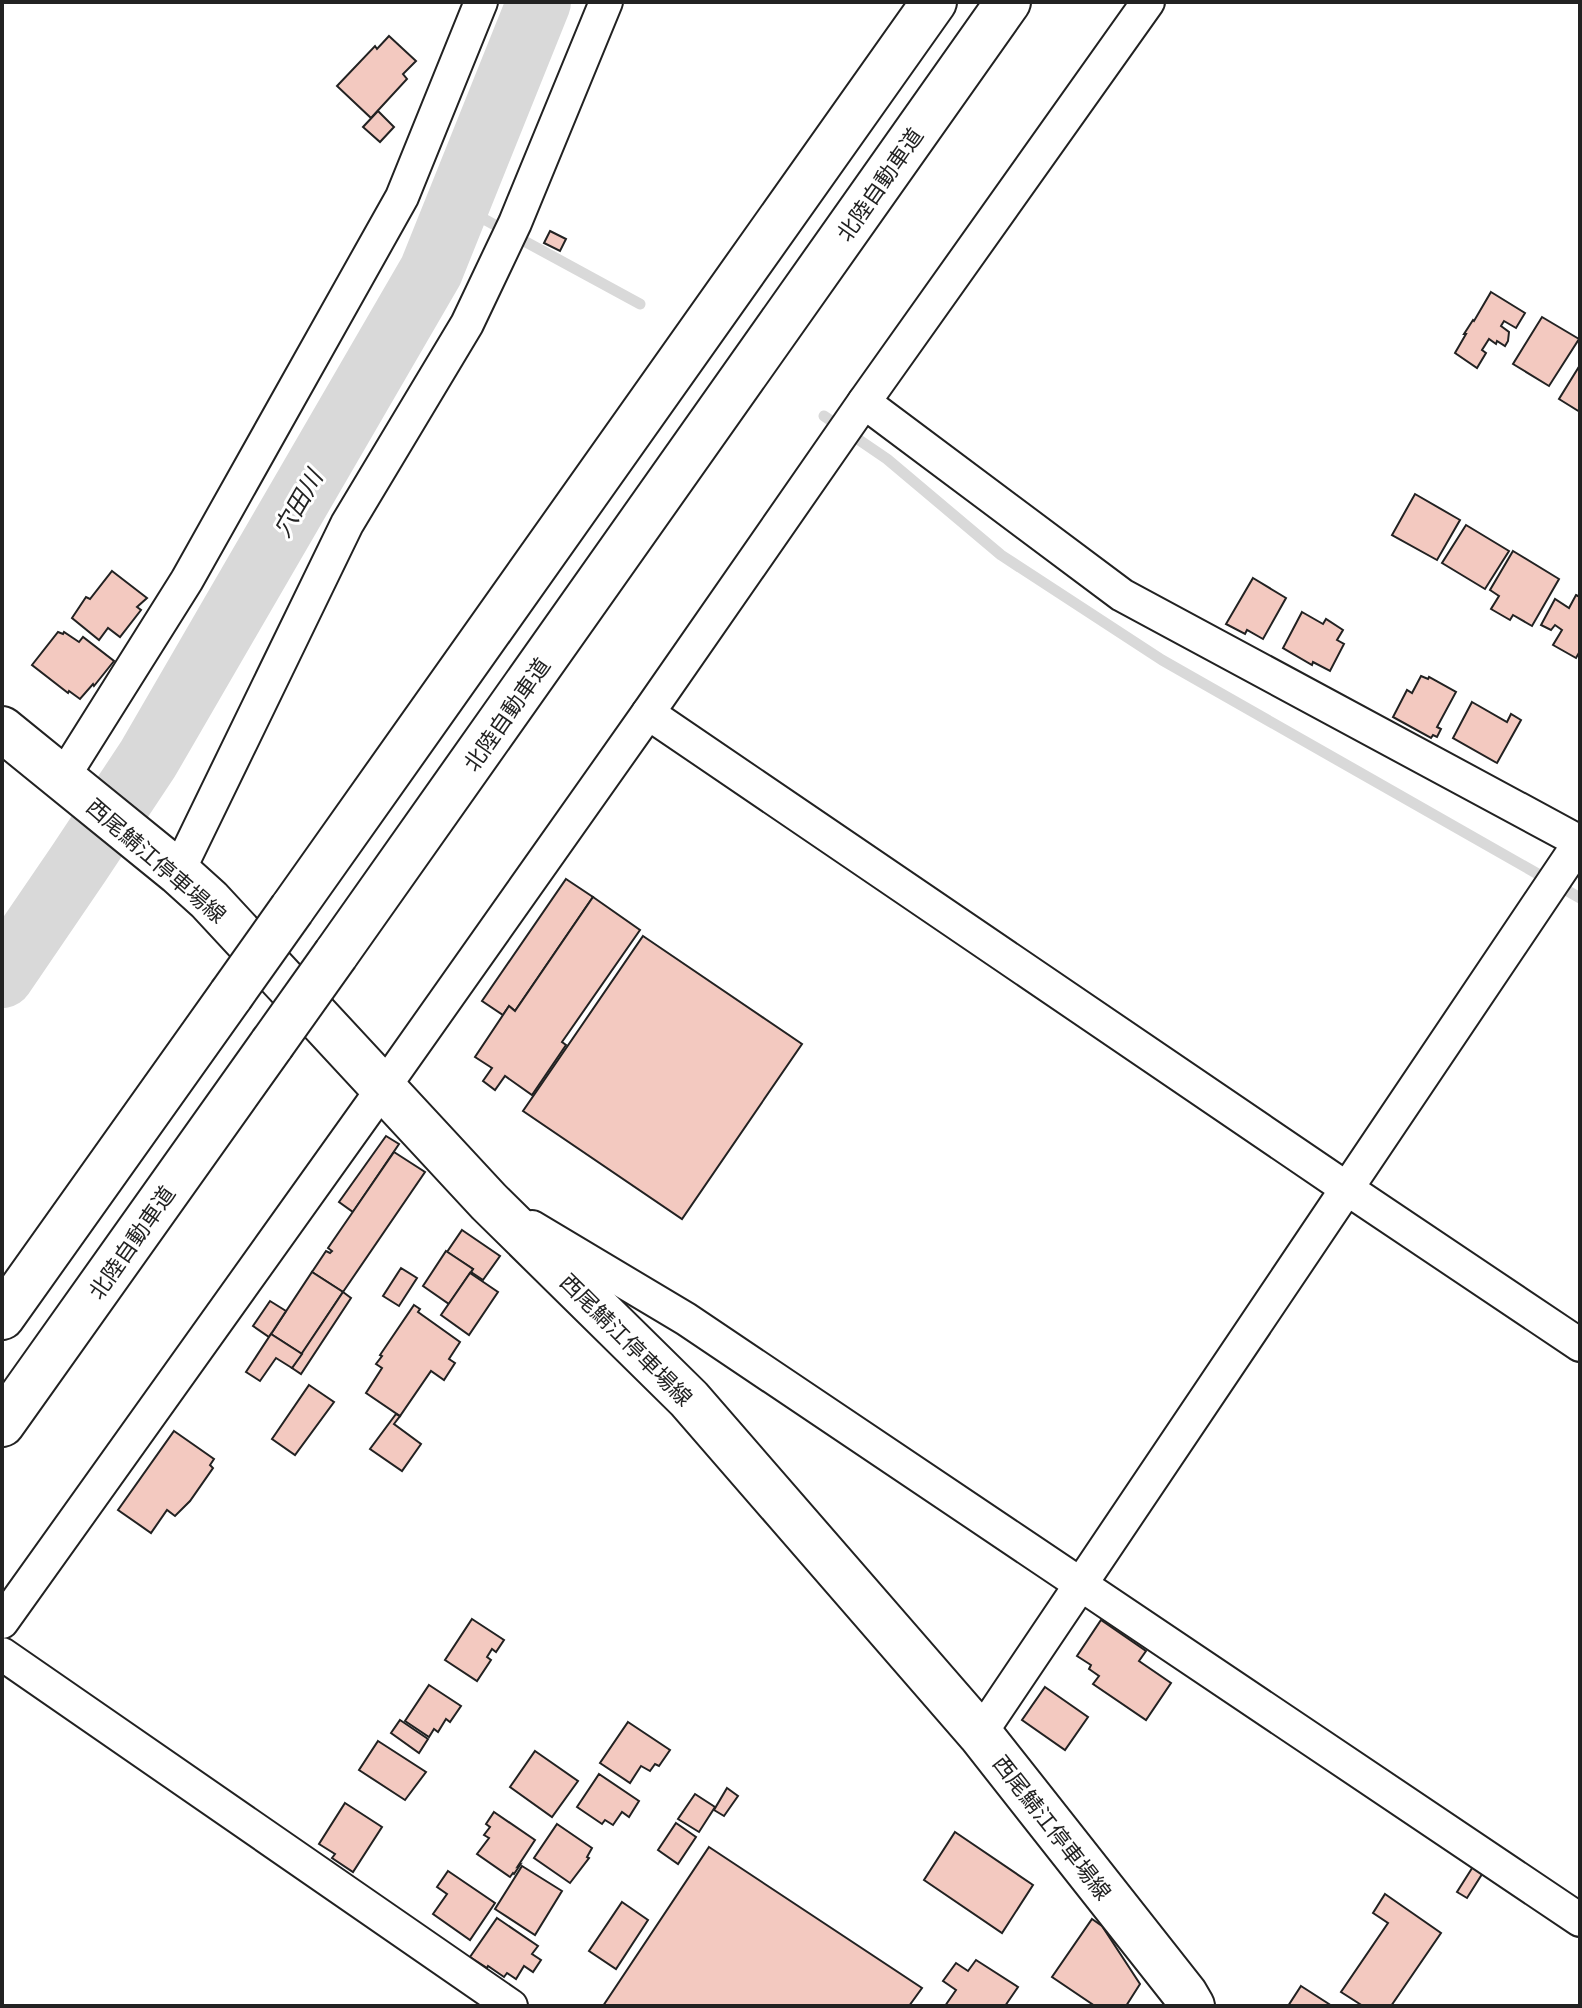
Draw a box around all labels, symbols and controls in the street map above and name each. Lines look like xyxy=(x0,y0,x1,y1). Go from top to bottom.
street label: 北陸自動車道 xyxy=(830,122,928,246)
water label: 穴田川 xyxy=(266,462,329,541)
street label: 北陸自動車道 xyxy=(457,652,555,776)
street label: 西尾鯖江停車場線 xyxy=(82,792,232,928)
street label: 北陸自動車道 xyxy=(82,1180,180,1304)
street label: 西尾鯖江停車場線 xyxy=(556,1268,698,1410)
street label: 西尾鯖江停車場線 xyxy=(989,1750,1117,1904)

